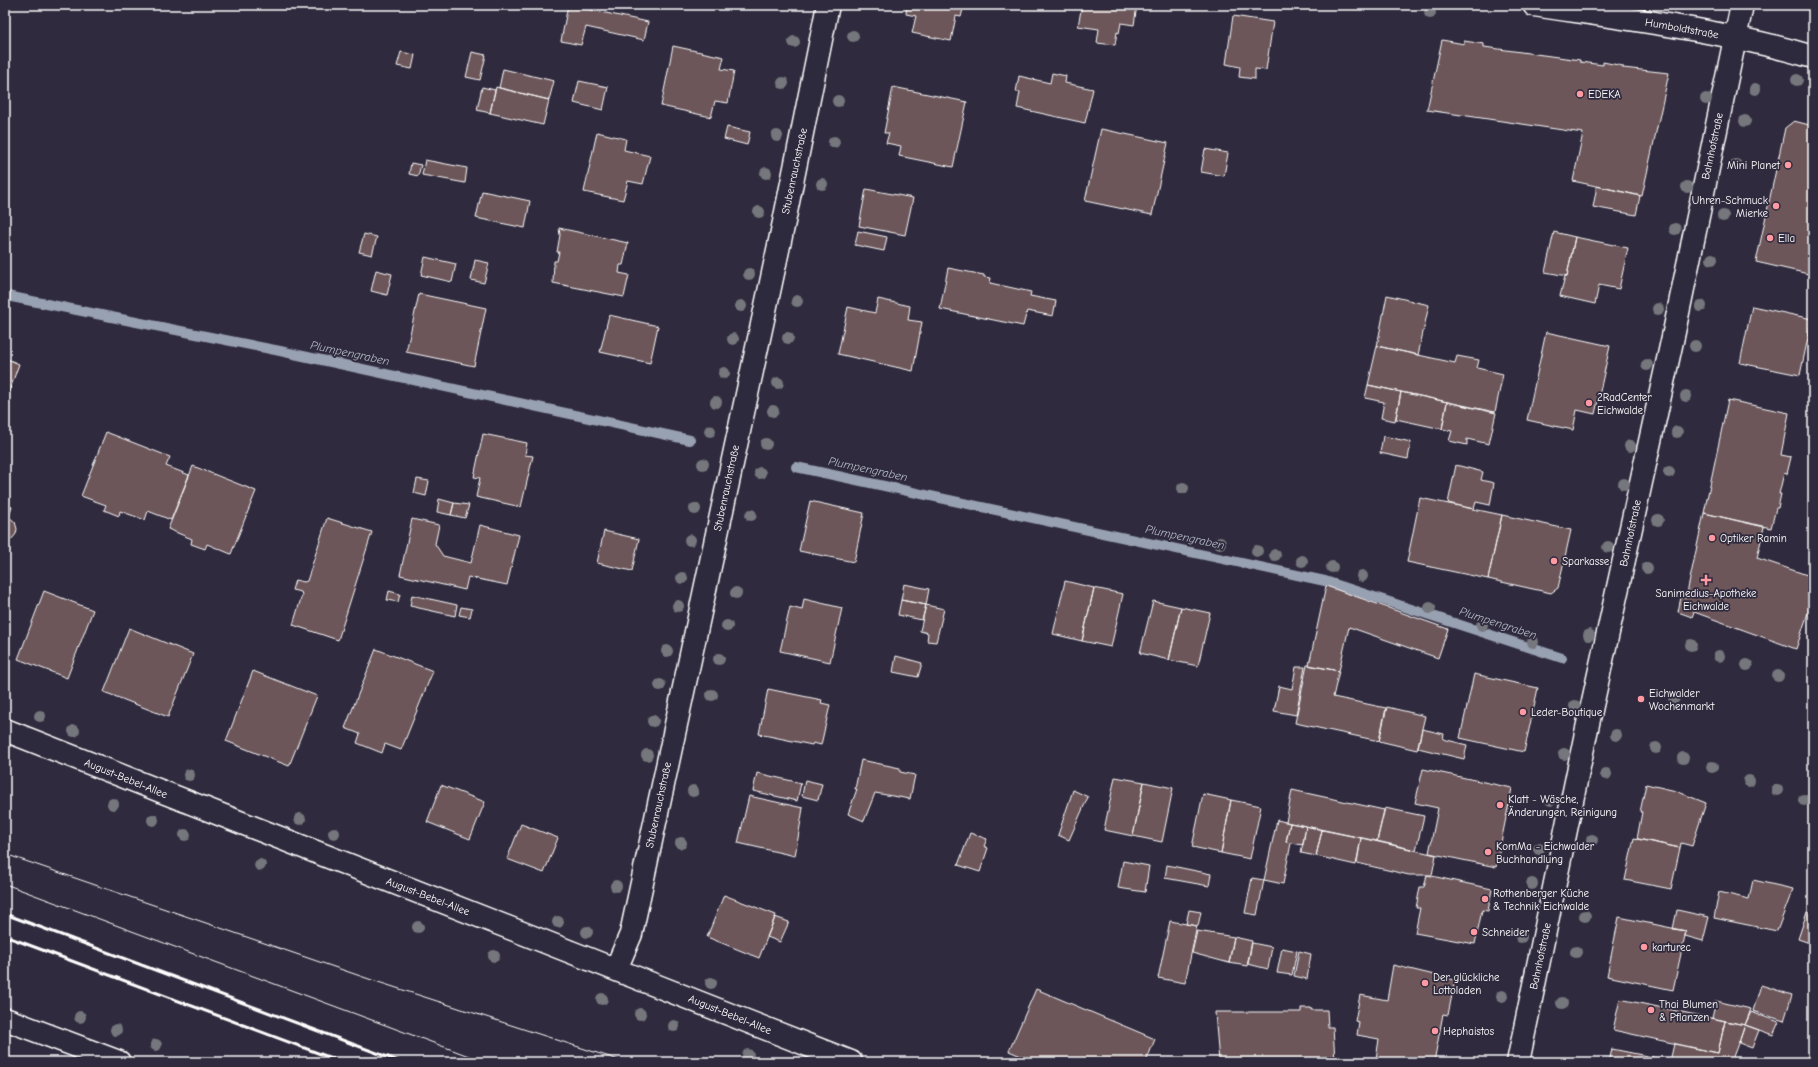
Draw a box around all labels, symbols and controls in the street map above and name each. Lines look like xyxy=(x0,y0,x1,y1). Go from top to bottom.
street label: Humboldtstraße xyxy=(1644,16,1720,41)
place label: EDEKA xyxy=(1588,88,1621,101)
marker: EDEKA xyxy=(1575,89,1585,99)
street label: Bahnhofstraße xyxy=(1699,111,1726,181)
street label: Stubenrauchstraße xyxy=(779,126,810,215)
place label: Mini Planet xyxy=(1727,159,1781,172)
marker: Mini Planet xyxy=(1783,160,1793,170)
place label: Uhren-Schmuck Mierke xyxy=(1692,194,1769,220)
marker: Uhren-Schmuck Mierke xyxy=(1771,201,1781,211)
place label: Ella xyxy=(1778,232,1795,245)
marker: Ella xyxy=(1765,233,1775,243)
water label: Plumpengraben xyxy=(309,338,391,368)
place label: 2RadCenter Eichwalde xyxy=(1597,391,1652,417)
marker: 2RadCenter Eichwalde xyxy=(1584,398,1594,408)
street label: Stubenrauchstraße xyxy=(711,443,742,532)
water label: Plumpengraben xyxy=(827,454,909,484)
street label: Bahnhofstraße xyxy=(1617,498,1644,568)
water label: Plumpengraben xyxy=(1144,522,1226,552)
place label: Optiker Ramin xyxy=(1720,532,1787,545)
marker: Optiker Ramin xyxy=(1707,533,1717,543)
place label: Sparkasse xyxy=(1562,555,1610,568)
marker: Sparkasse xyxy=(1549,556,1559,566)
marker: Sanimedius-Apotheke Eichwalde xyxy=(1701,575,1711,585)
place label: Sanimedius-Apotheke Eichwalde xyxy=(1655,587,1757,613)
water label: Plumpengraben xyxy=(1457,604,1539,642)
place label: Eichwalder Wochenmarkt xyxy=(1649,687,1715,713)
marker: Eichwalder Wochenmarkt xyxy=(1636,694,1646,704)
place label: Leder-Boutique xyxy=(1531,706,1603,719)
marker: Leder-Boutique xyxy=(1518,707,1528,717)
street label: August-Bebel-Allee xyxy=(82,756,170,801)
street label: Stubenrauchstraße xyxy=(643,760,674,849)
place label: Klatt - Wäsche, Änderungen, Reinigung xyxy=(1508,793,1617,819)
marker: Klatt - Wäsche, Änderungen, Reinigung xyxy=(1495,800,1505,810)
place label: KomMa - Eichwalder Buchhandlung xyxy=(1496,840,1595,866)
marker: KomMa - Eichwalder Buchhandlung xyxy=(1483,847,1493,857)
street label: August-Bebel-Allee xyxy=(384,875,472,919)
place label: Rothenberger Küche & Technik Eichwalde xyxy=(1493,887,1590,913)
marker: Rothenberger Küche & Technik Eichwalde xyxy=(1480,894,1490,904)
street label: Bahnhofstraße xyxy=(1527,921,1554,991)
place label: Schneider xyxy=(1482,926,1530,939)
marker: Schneider xyxy=(1469,927,1479,937)
place label: karturec xyxy=(1652,941,1692,954)
marker: karturec xyxy=(1639,942,1649,952)
place label: Der glückliche Lottoladen xyxy=(1433,971,1500,997)
marker: Der glückliche Lottoladen xyxy=(1420,978,1430,988)
street label: August-Bebel-Allee xyxy=(686,992,774,1037)
place label: Thai Blumen & Pflanzen xyxy=(1659,998,1718,1024)
marker: Thai Blumen & Pflanzen xyxy=(1646,1005,1656,1015)
place label: Hephaistos xyxy=(1443,1025,1495,1038)
marker: Hephaistos xyxy=(1430,1026,1440,1036)

